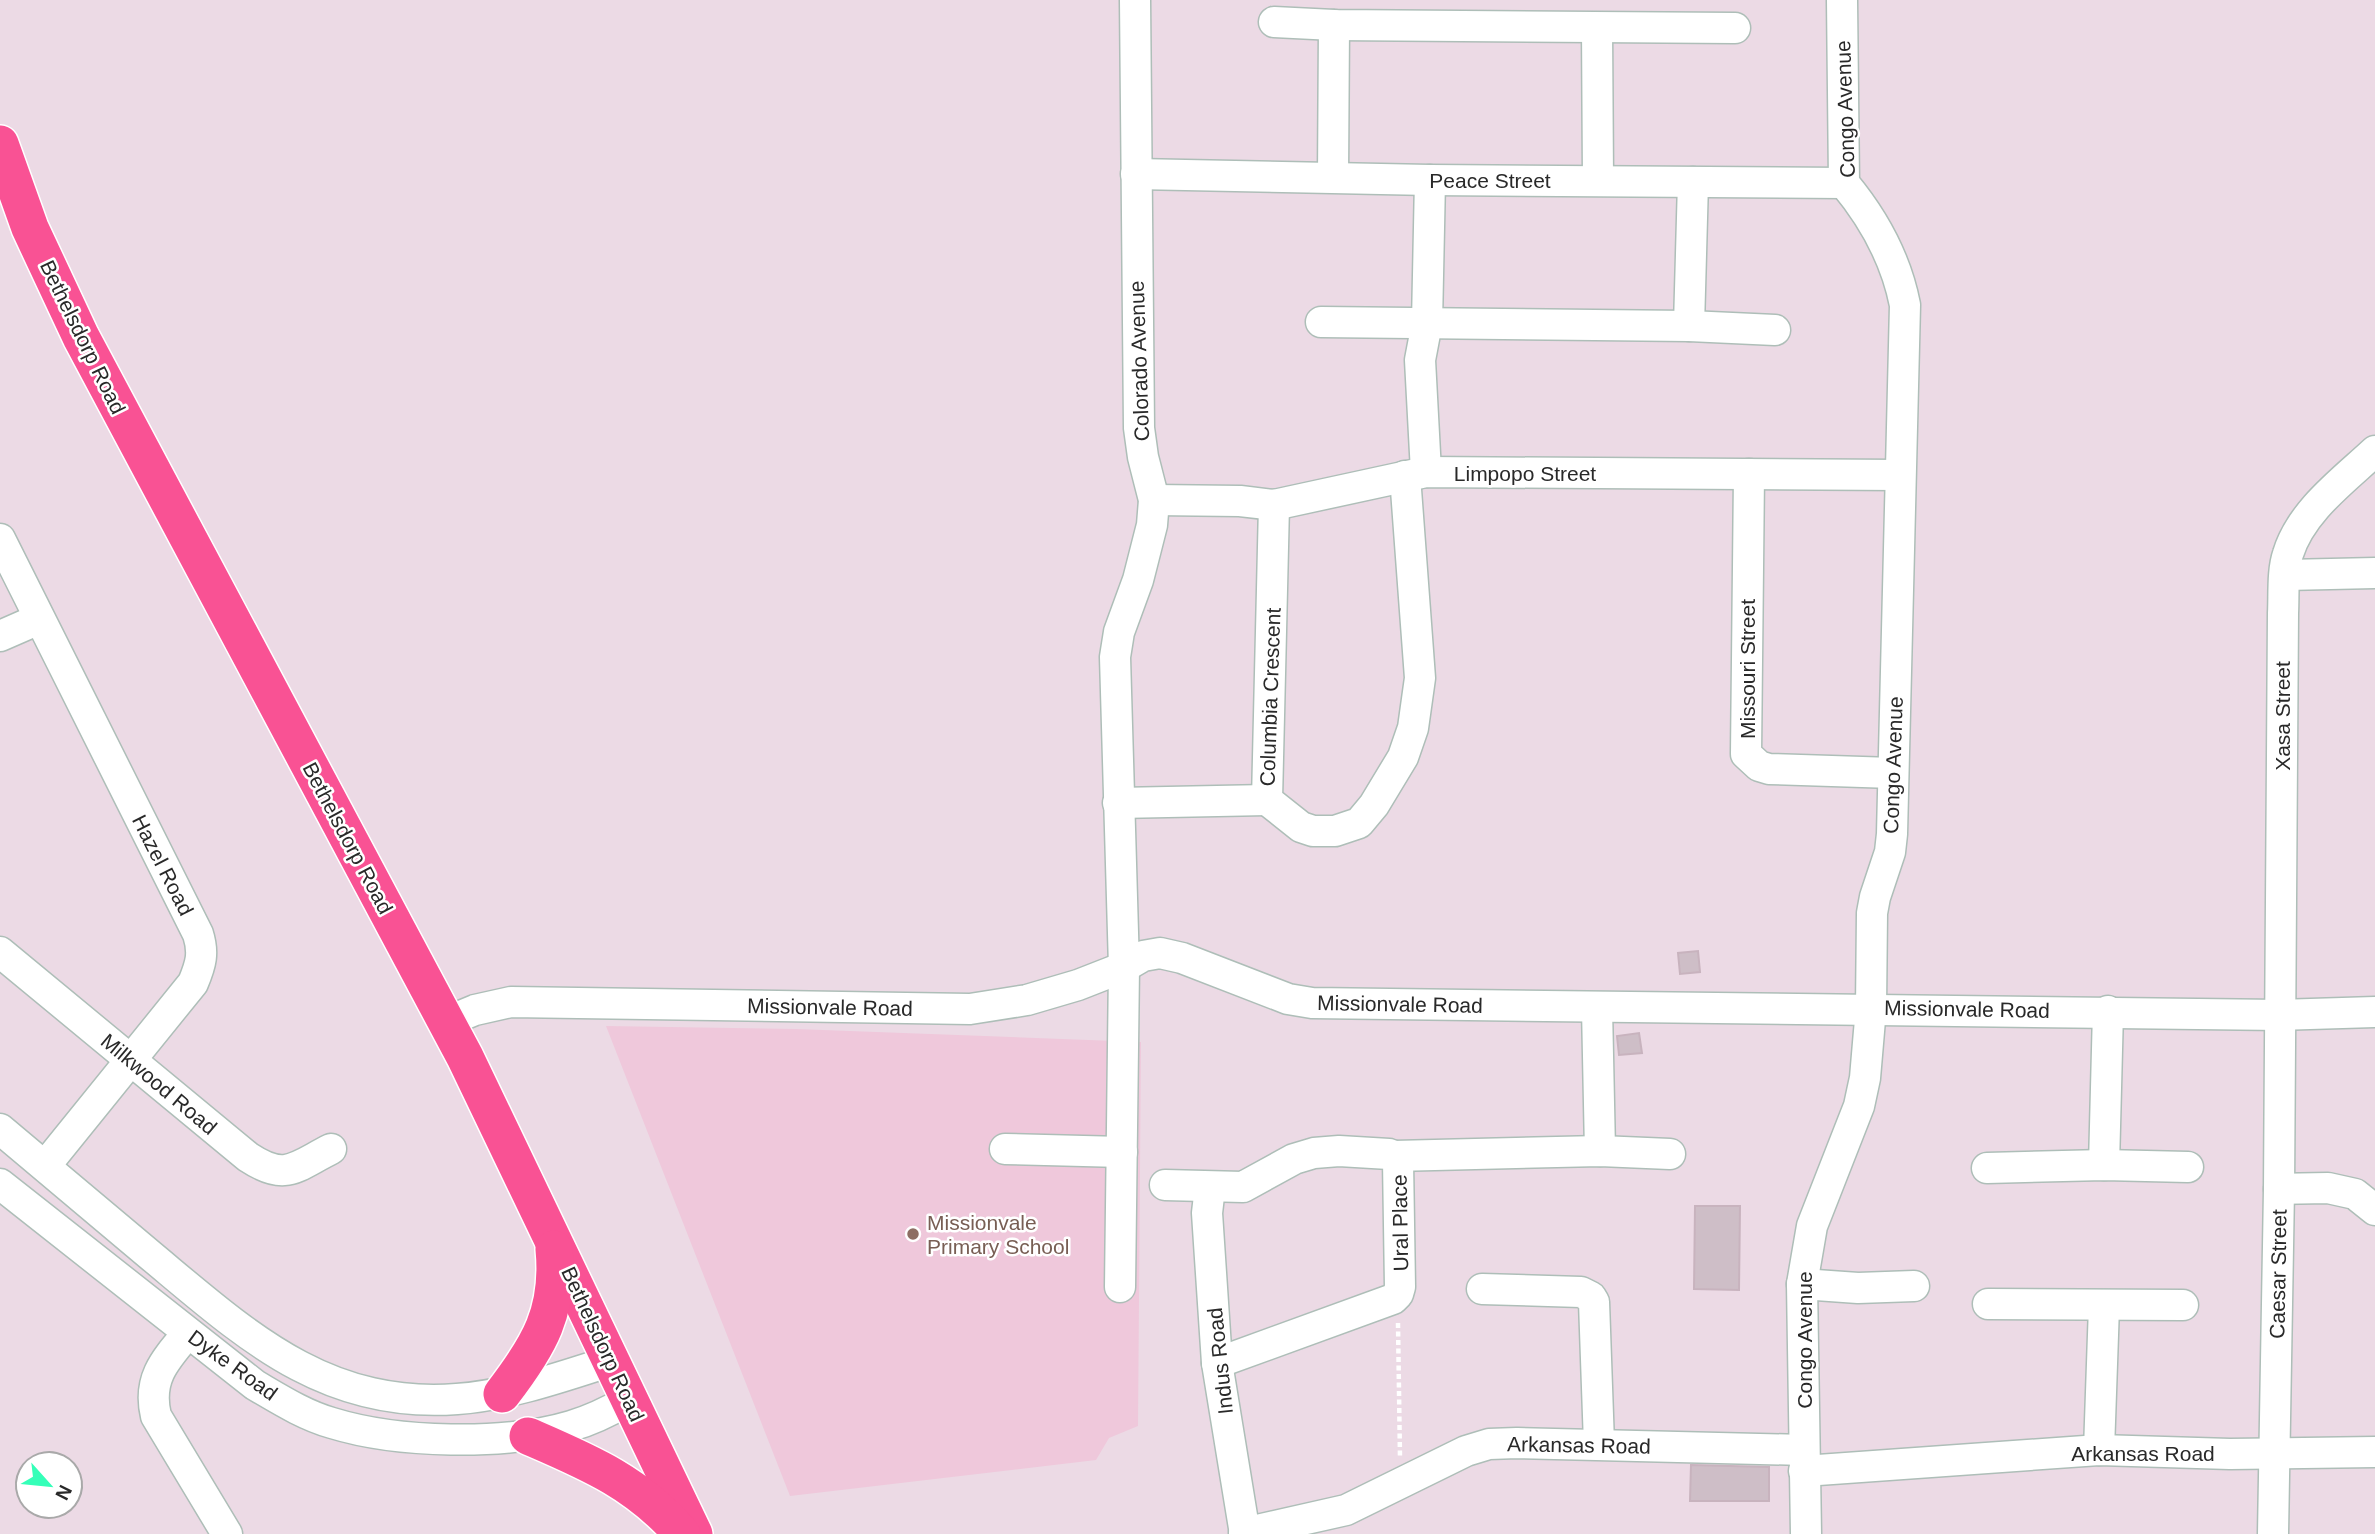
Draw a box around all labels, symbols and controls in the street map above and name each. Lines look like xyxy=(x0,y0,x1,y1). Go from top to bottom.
street label: Congo Avenue xyxy=(1831,40,1859,178)
street label: Peace Street xyxy=(1429,169,1551,192)
street label: Bethelsdorp Road xyxy=(36,256,130,418)
street label: Colorado Avenue xyxy=(1125,280,1153,442)
street label: Limpopo Street xyxy=(1454,462,1596,485)
street label: Missouri Street xyxy=(1736,599,1759,739)
street label: Columbia Crescent xyxy=(1255,607,1285,787)
street label: Xasa Street xyxy=(2271,661,2294,771)
street label: Congo Avenue xyxy=(1879,696,1907,834)
street label: Bethelsdorp Road xyxy=(298,758,398,918)
street label: Hazel Road xyxy=(128,811,198,919)
street label: Missionvale Road xyxy=(1317,991,1483,1017)
street label: Missionvale Road xyxy=(747,994,913,1020)
street label: Missionvale Road xyxy=(1884,996,2050,1022)
street label: Milkwood Road xyxy=(97,1029,221,1139)
street label: Ural Place xyxy=(1388,1174,1412,1272)
street label: Caesar Street xyxy=(2265,1209,2291,1339)
place label: Missionvale Primary School xyxy=(927,1211,1069,1258)
marker: Missionvale Primary School xyxy=(905,1226,921,1242)
street label: Bethelsdorp Road xyxy=(557,1263,649,1425)
street label: Congo Avenue xyxy=(1793,1271,1816,1409)
street label: Indus Road xyxy=(1203,1306,1237,1416)
street label: Dyke Road xyxy=(184,1325,282,1405)
street label: Arkansas Road xyxy=(1507,1432,1651,1458)
street label: Arkansas Road xyxy=(2071,1442,2215,1465)
north arrow xyxy=(14,1450,84,1520)
text: N xyxy=(51,1482,76,1503)

